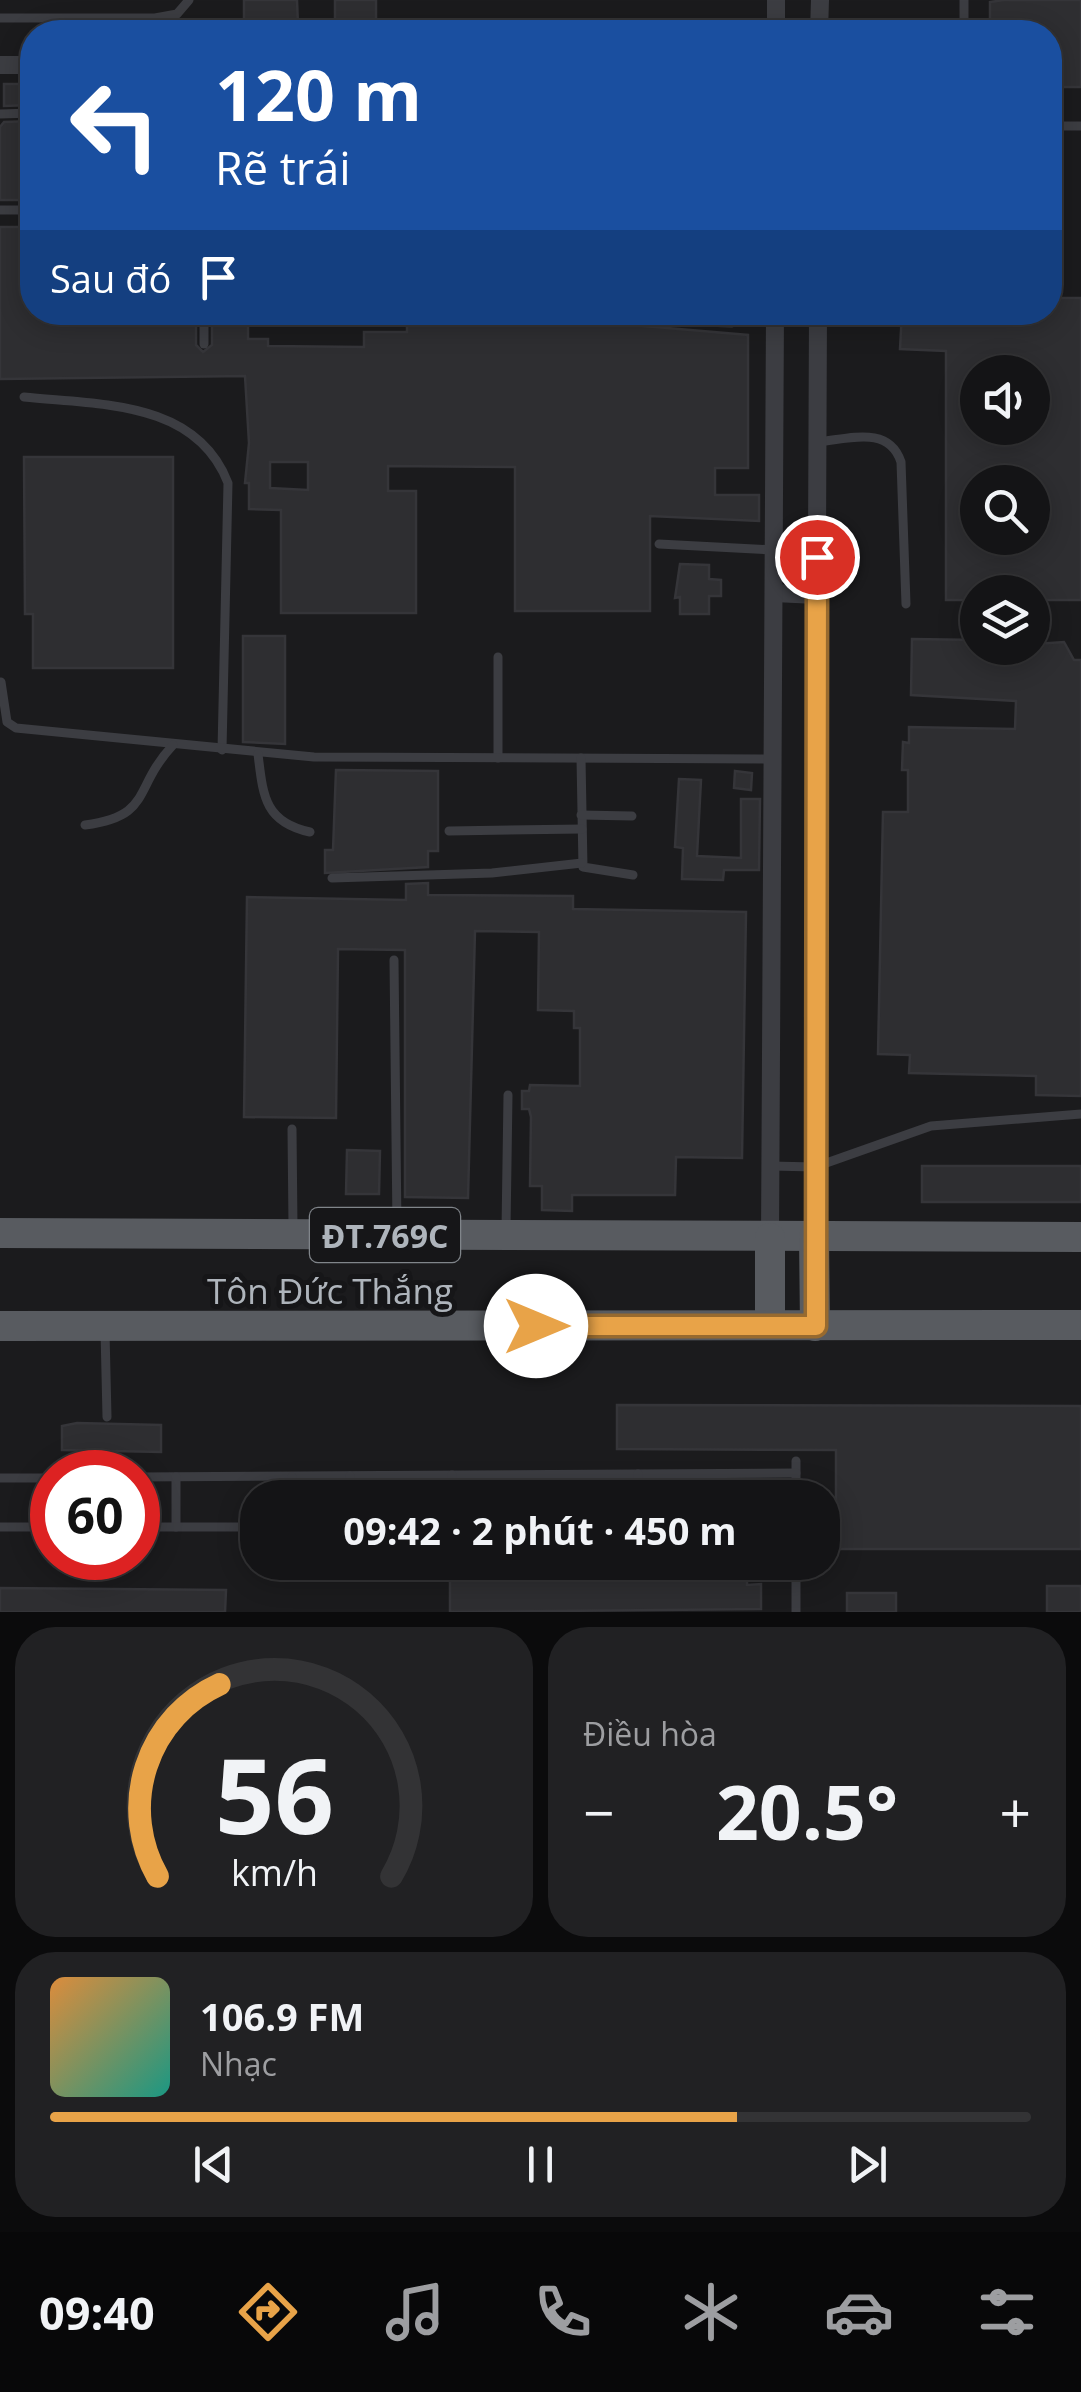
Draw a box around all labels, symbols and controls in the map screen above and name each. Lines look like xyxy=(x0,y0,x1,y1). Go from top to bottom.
text: 120 m xyxy=(215,46,422,142)
icon: left xyxy=(50,60,180,190)
text: Rẽ trái xyxy=(215,137,351,198)
icon: arrive xyxy=(191,250,246,305)
text: Sau đó xyxy=(50,252,171,304)
map controls xyxy=(960,355,1050,665)
button: sound xyxy=(960,355,1050,445)
button: search xyxy=(960,465,1050,555)
pin xyxy=(775,515,860,600)
icon: arrive xyxy=(790,530,845,585)
button: layers xyxy=(960,575,1050,665)
road number: ĐT.769C xyxy=(310,1208,460,1262)
street label: Tôn Đức Thắng xyxy=(207,1267,453,1314)
position arrow xyxy=(484,1274,588,1378)
speed limit sign: 60 xyxy=(30,1450,160,1580)
text: 09:42 · 2 phút · 450 m xyxy=(343,1504,737,1556)
text: Điều hòa xyxy=(583,1712,717,1755)
text: 56 xyxy=(215,1723,333,1864)
text: 20.5° xyxy=(716,1760,898,1862)
text: − xyxy=(583,1774,614,1849)
text: + xyxy=(1000,1774,1031,1849)
text: km/h xyxy=(231,1848,317,1896)
text: 106.9 FM xyxy=(200,1990,364,2042)
text: Nhạc xyxy=(200,2042,277,2085)
icon: previous xyxy=(186,2137,241,2192)
icon: pause xyxy=(513,2137,568,2192)
icon: next xyxy=(840,2137,895,2192)
icon: directions xyxy=(233,2277,303,2347)
icon: music xyxy=(380,2277,450,2347)
icon: phone xyxy=(528,2277,598,2347)
icon: climate xyxy=(676,2277,746,2347)
icon: car xyxy=(824,2277,894,2347)
icon: filters xyxy=(972,2277,1042,2347)
text: 09:40 xyxy=(39,2282,155,2343)

